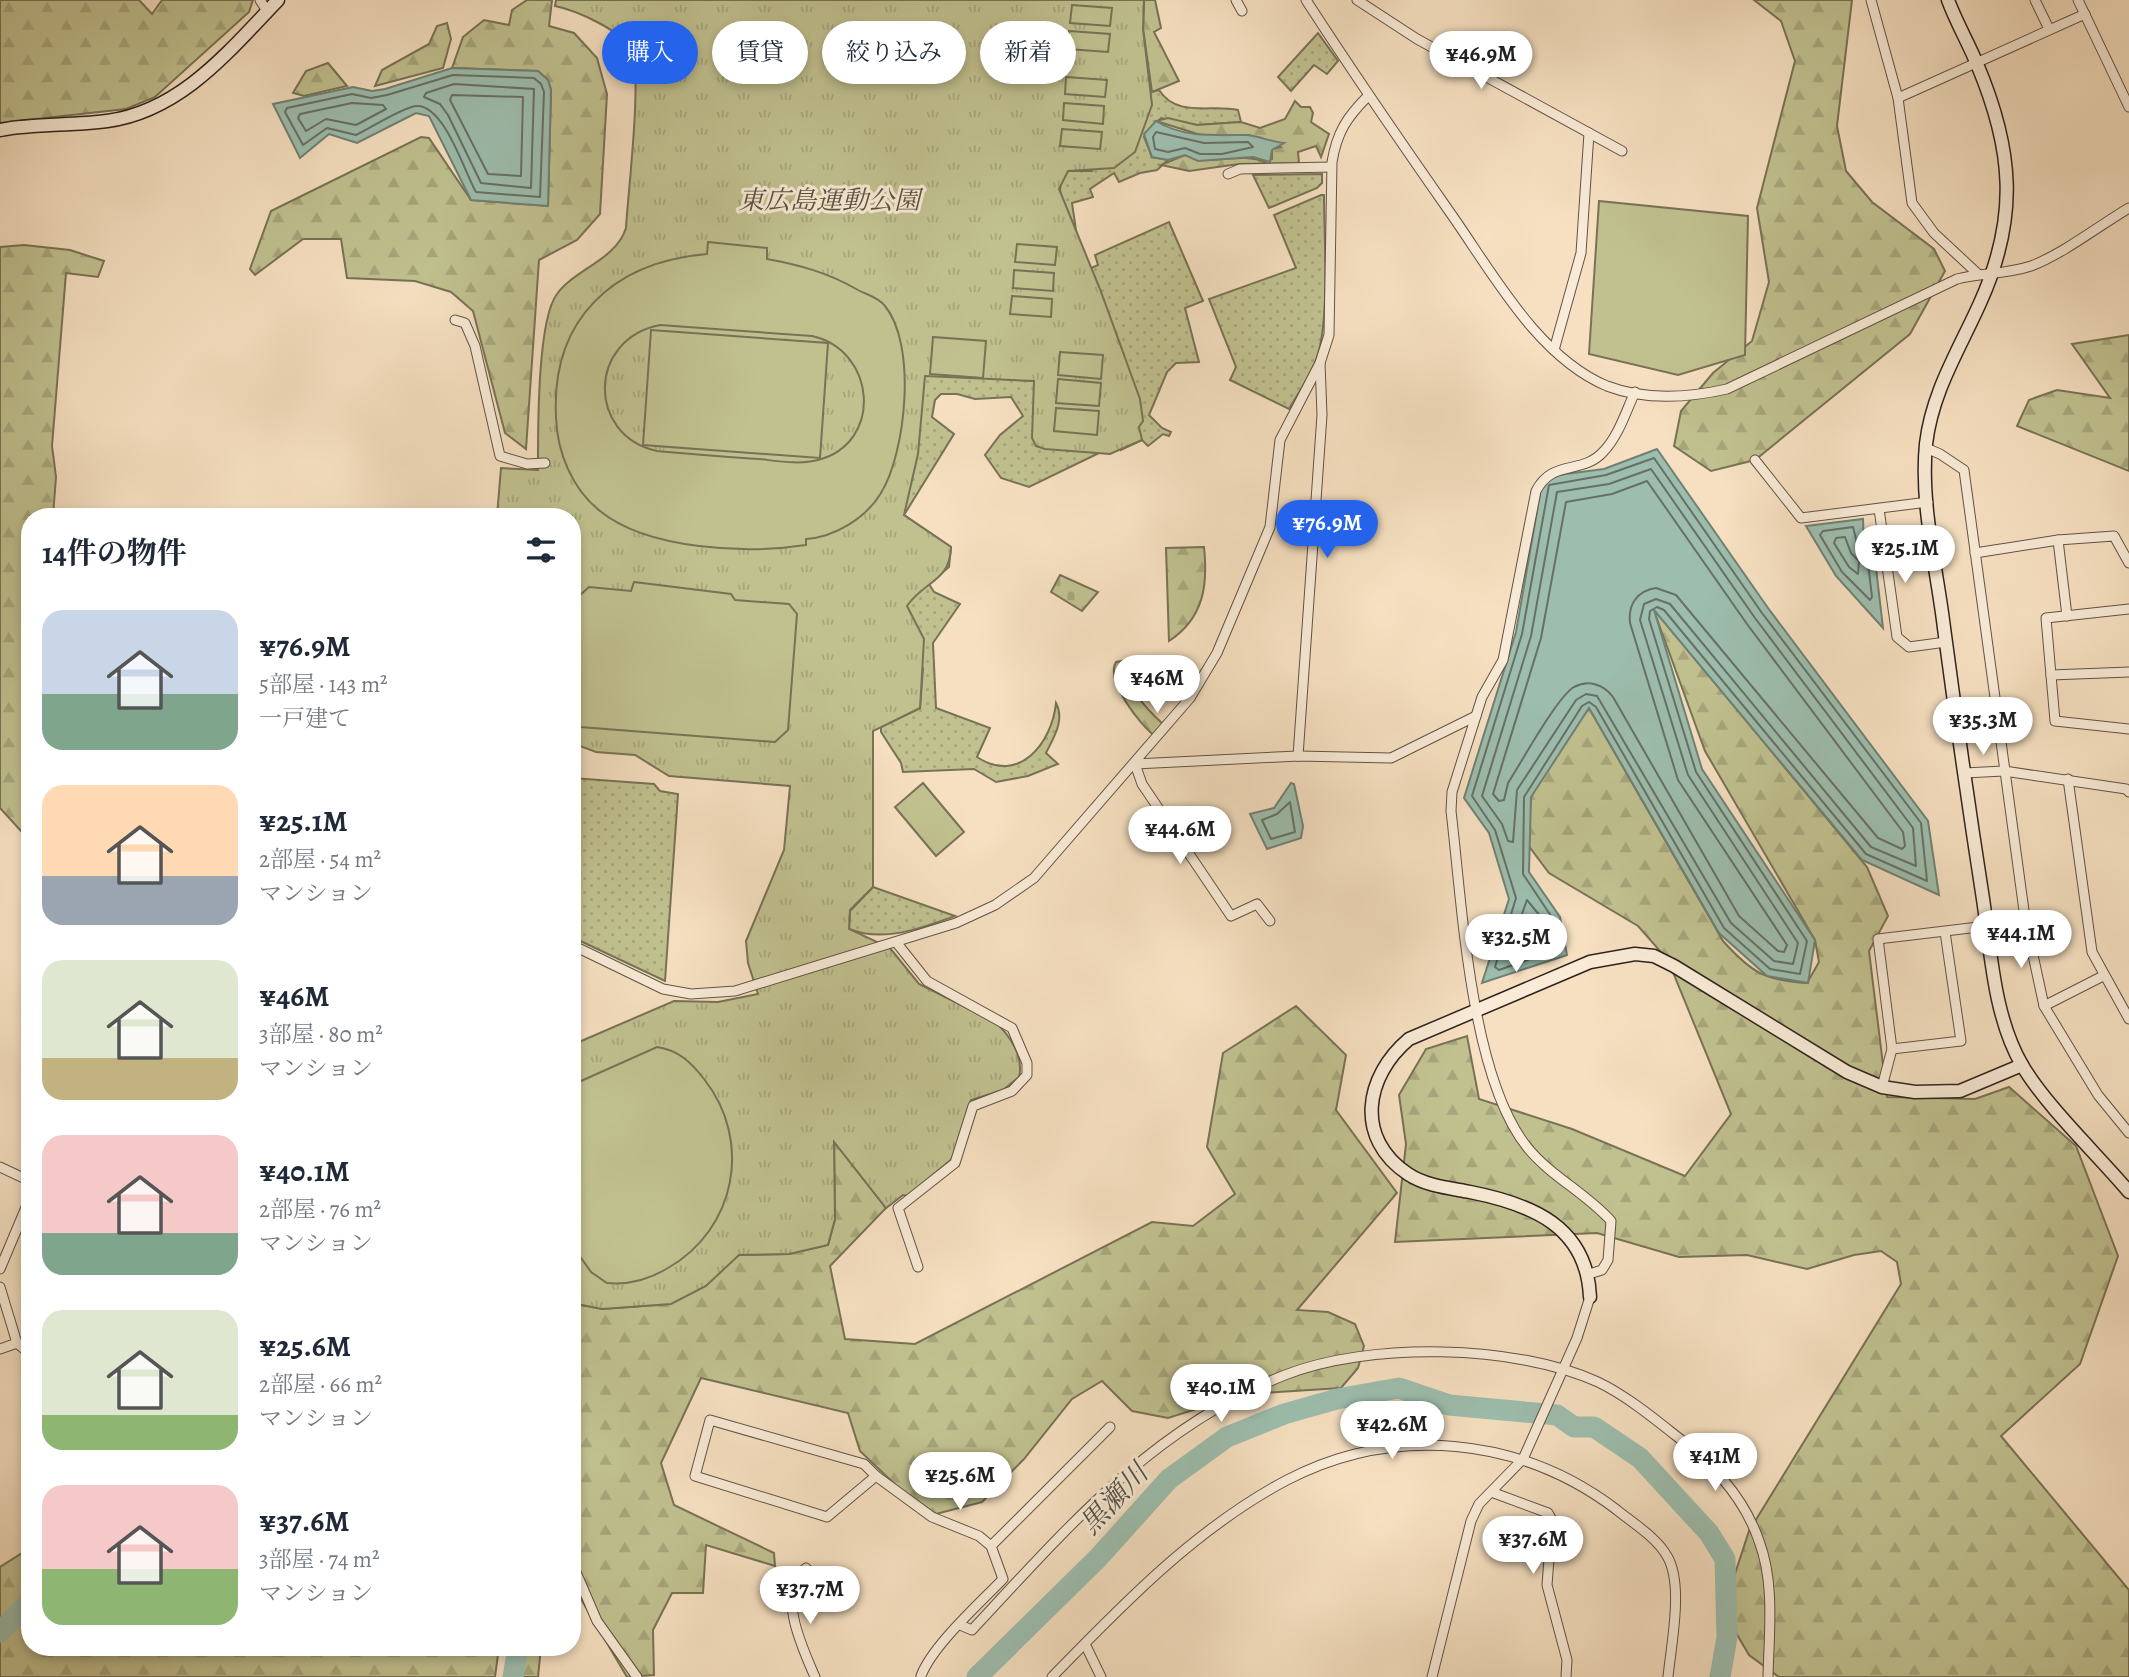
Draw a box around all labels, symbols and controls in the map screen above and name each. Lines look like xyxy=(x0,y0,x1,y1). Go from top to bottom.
chip: 購入 xyxy=(602,21,698,84)
chip: 賃貸 xyxy=(712,21,808,84)
chip: 絞り込み xyxy=(822,21,966,84)
chip: 新着 xyxy=(980,21,1076,84)
pin: ¥46.9M xyxy=(1424,32,1538,91)
text: ¥46.9M xyxy=(1445,38,1517,69)
park label: 東広島運動公園 xyxy=(738,183,924,218)
pin: ¥76.9M xyxy=(1270,500,1384,560)
text: ¥76.9M xyxy=(1292,507,1362,538)
pin: ¥25.1M xyxy=(1848,526,1962,585)
icon: filters xyxy=(522,531,560,569)
text: ¥25.1M xyxy=(1871,532,1939,563)
text: 14件の物件 xyxy=(42,533,187,573)
text: ¥76.9M xyxy=(259,626,350,666)
icon: home xyxy=(98,638,182,722)
pin: ¥46M xyxy=(1116,656,1198,715)
text: ¥46M xyxy=(1130,662,1184,693)
text: 5部屋 · 143 m² xyxy=(259,669,388,700)
pin: ¥35.3M xyxy=(1926,698,2040,757)
text: 一戸建て xyxy=(259,703,351,734)
text: ¥35.3M xyxy=(1949,704,2017,735)
text: ¥25.1M xyxy=(259,801,348,841)
pin: ¥44.6M xyxy=(1123,806,1237,866)
icon: home xyxy=(98,813,182,897)
text: ¥44.6M xyxy=(1144,813,1216,844)
text: 2部屋 · 54 m² xyxy=(259,844,381,875)
text: マンション xyxy=(259,878,373,909)
pin: ¥44.1M xyxy=(1964,911,2078,970)
pin: ¥32.5M xyxy=(1459,914,1573,974)
text: ¥44.1M xyxy=(1987,917,2055,948)
text: ¥32.5M xyxy=(1481,921,1551,952)
text: ¥46M xyxy=(259,976,330,1016)
icon: home xyxy=(98,988,182,1072)
text: 3部屋 · 80 m² xyxy=(259,1019,383,1050)
text: マンション xyxy=(259,1053,373,1084)
text: ¥40.1M xyxy=(259,1151,350,1191)
icon: home xyxy=(98,1163,182,1247)
text: 2部屋 · 76 m² xyxy=(259,1194,381,1225)
text: マンション xyxy=(259,1228,373,1259)
text: ¥25.6M xyxy=(259,1326,351,1366)
icon: home xyxy=(98,1338,182,1422)
pin: ¥40.1M xyxy=(1164,1364,1278,1424)
text: 2部屋 · 66 m² xyxy=(259,1369,382,1400)
text: ¥40.1M xyxy=(1186,1371,1256,1402)
pin: ¥42.6M xyxy=(1335,1402,1449,1461)
text: マンション xyxy=(259,1403,373,1434)
text: ¥42.6M xyxy=(1356,1408,1428,1439)
pin: ¥41M xyxy=(1674,1434,1756,1493)
text: ¥41M xyxy=(1689,1440,1741,1471)
pin: ¥25.6M xyxy=(903,1452,1017,1512)
water label: 黒瀬川 xyxy=(1071,1453,1159,1543)
text: ¥25.6M xyxy=(925,1459,995,1490)
text: ¥37.6M xyxy=(259,1501,349,1541)
icon: home xyxy=(98,1513,182,1597)
pin: ¥37.6M xyxy=(1476,1516,1590,1576)
text: ¥37.6M xyxy=(1498,1523,1568,1554)
text: 3部屋 · 74 m² xyxy=(259,1544,380,1575)
pin: ¥37.7M xyxy=(753,1566,867,1626)
text: ¥37.7M xyxy=(776,1573,844,1604)
text: マンション xyxy=(259,1578,373,1609)

